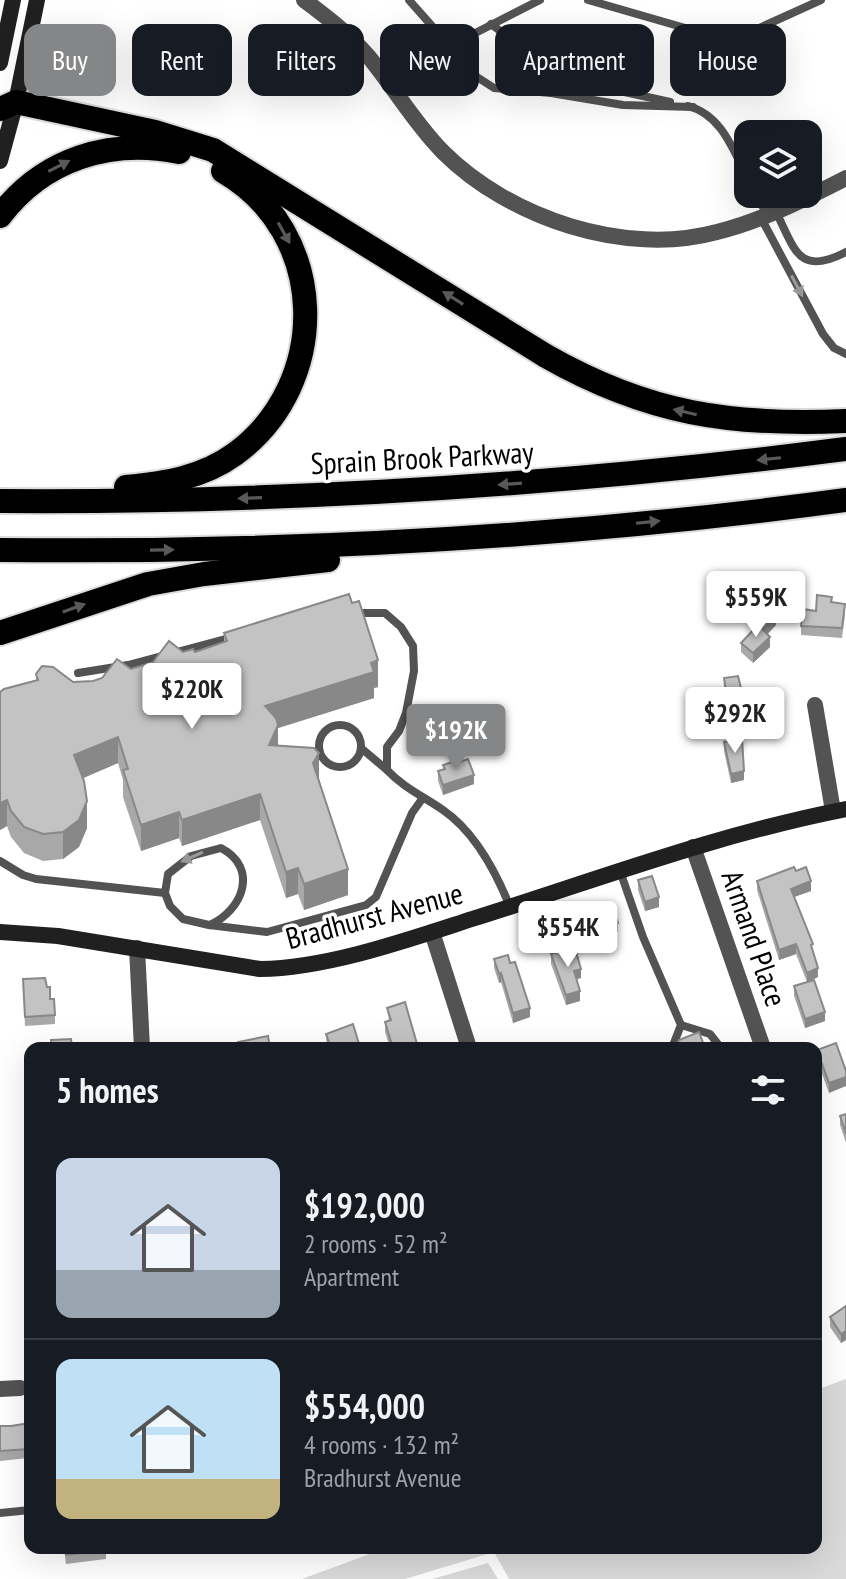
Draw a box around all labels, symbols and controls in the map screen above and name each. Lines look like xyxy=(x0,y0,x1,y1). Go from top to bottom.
chip: Buy xyxy=(24,24,116,96)
chip: Rent xyxy=(132,24,232,96)
chip: Filters xyxy=(248,24,364,96)
chip: New xyxy=(380,24,479,96)
chip: Apartment xyxy=(495,24,654,96)
chip: House xyxy=(670,24,786,96)
map controls xyxy=(734,120,822,208)
button: layers xyxy=(734,120,822,208)
one-way arrow xyxy=(47,160,70,173)
one-way arrow xyxy=(276,222,290,244)
one-way arrow xyxy=(791,275,804,298)
one-way arrow xyxy=(442,292,464,306)
one-way arrow xyxy=(672,405,697,418)
street label: Sprain Brook Parkway xyxy=(309,432,535,482)
one-way arrow xyxy=(756,452,781,465)
one-way arrow xyxy=(497,478,522,491)
one-way arrow xyxy=(237,492,262,505)
one-way arrow xyxy=(636,516,661,529)
one-way arrow xyxy=(150,543,175,556)
pin: $559K xyxy=(700,571,812,639)
text: $559K xyxy=(724,580,788,613)
one-way arrow xyxy=(62,601,86,613)
pin: $220K xyxy=(136,663,248,731)
text: $220K xyxy=(160,672,224,705)
pin: $292K xyxy=(679,687,791,755)
text: $292K xyxy=(703,696,767,729)
pin: $192K xyxy=(400,704,512,772)
text: $192K xyxy=(424,713,488,746)
one-way arrow xyxy=(181,851,204,864)
street label: Armand Place xyxy=(714,865,796,1011)
street label: Bradhurst Avenue xyxy=(281,873,467,957)
pin: $554K xyxy=(512,901,624,969)
text: $554K xyxy=(536,910,600,943)
text: 5 homes xyxy=(56,1068,159,1112)
icon: filters xyxy=(746,1068,790,1112)
text: $192,000 xyxy=(304,1183,425,1227)
icon: home xyxy=(120,1190,216,1286)
text: 2 rooms · 52 m² xyxy=(304,1227,448,1260)
text: Apartment xyxy=(304,1260,399,1293)
text: $554,000 xyxy=(304,1384,425,1428)
icon: home xyxy=(120,1391,216,1487)
text: 4 rooms · 132 m² xyxy=(304,1428,459,1461)
text: Bradhurst Avenue xyxy=(304,1461,461,1494)

